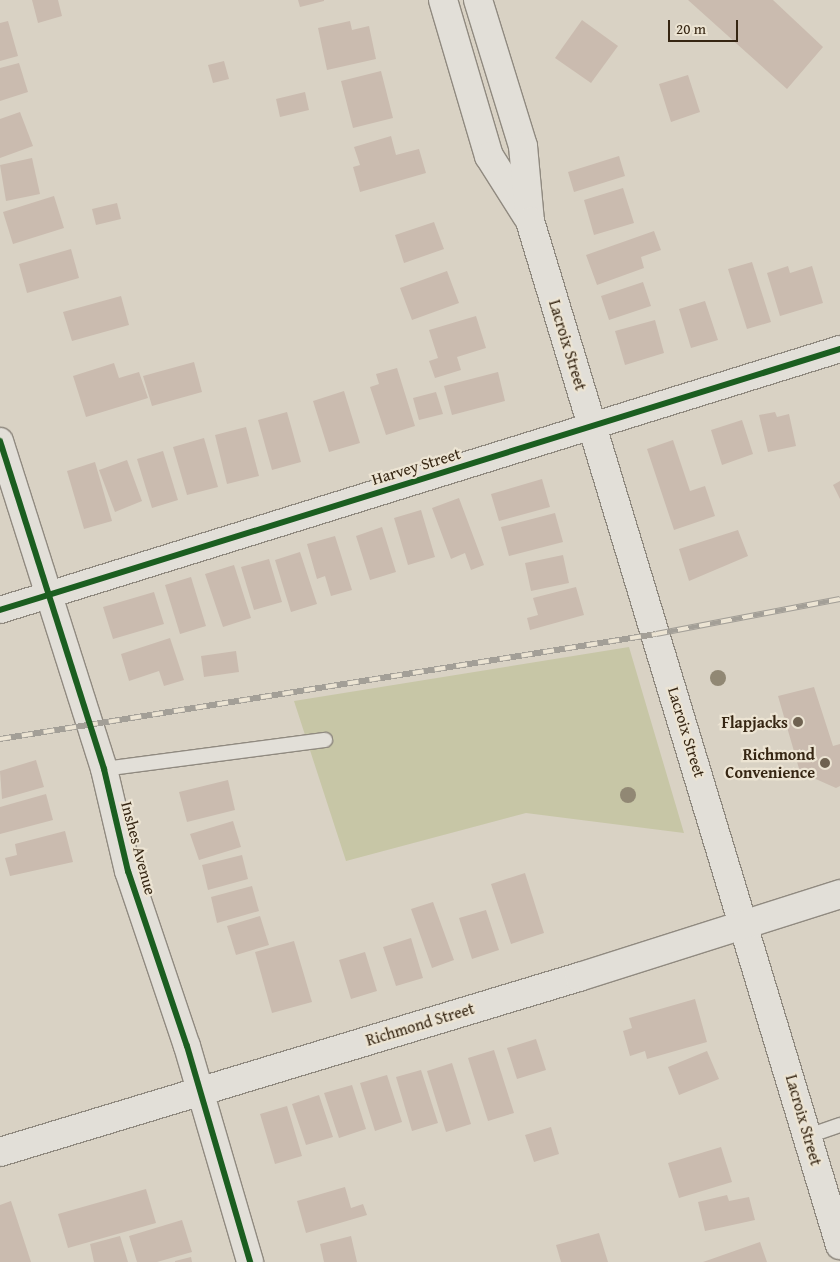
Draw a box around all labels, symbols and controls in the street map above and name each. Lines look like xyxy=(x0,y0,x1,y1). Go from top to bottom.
scale bar xyxy=(670,10,740,42)
text: 20 m xyxy=(676,18,706,39)
street label: Lacroix Street xyxy=(545,297,591,393)
street label: Harvey Street xyxy=(369,443,463,489)
street label: Lacroix Street xyxy=(664,684,710,780)
place label: Flapjacks xyxy=(721,712,788,732)
marker: Flapjacks xyxy=(792,716,804,728)
place label: Richmond Convenience xyxy=(725,744,815,782)
marker: Richmond Convenience xyxy=(819,757,831,769)
street label: Inshes Avenue xyxy=(117,799,161,897)
street label: Richmond Street xyxy=(363,998,477,1050)
street label: Lacroix Street xyxy=(782,1072,826,1168)

